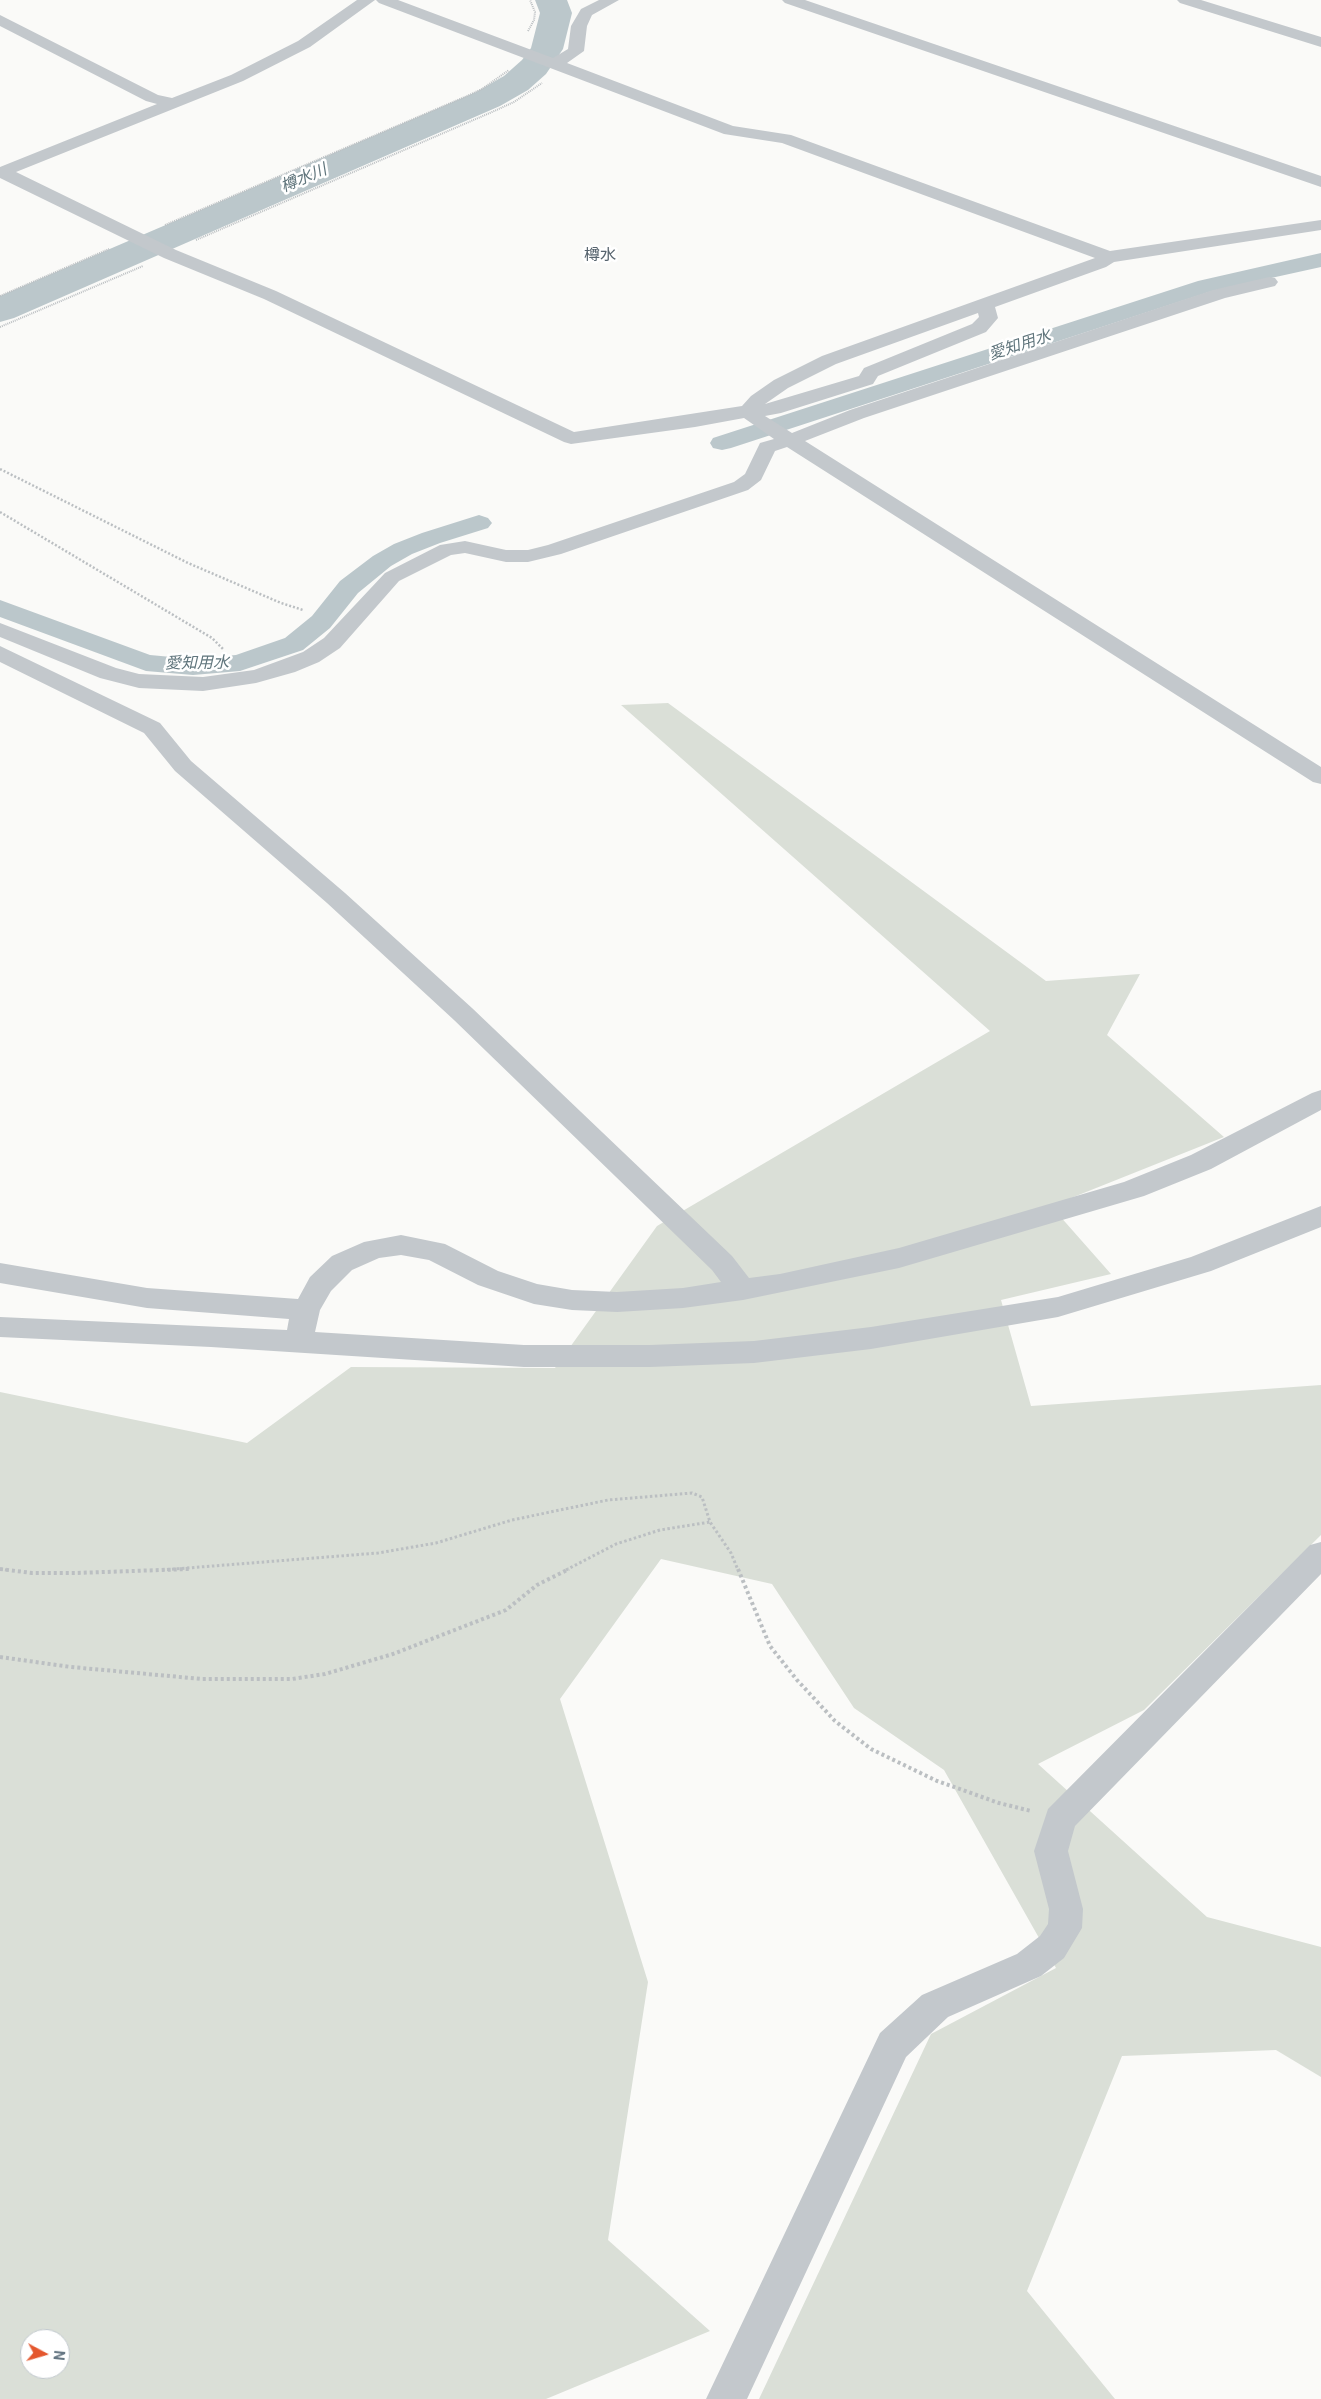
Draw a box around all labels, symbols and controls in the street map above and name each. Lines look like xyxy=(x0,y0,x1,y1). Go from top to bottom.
water label: 樽水川 xyxy=(278,161,330,197)
district label: 樽水 xyxy=(584,246,616,266)
water label: 愛知用水 xyxy=(987,327,1053,365)
water label: 愛知用水 xyxy=(165,654,229,674)
north arrow xyxy=(20,2329,70,2379)
text: N xyxy=(50,2350,67,2361)

